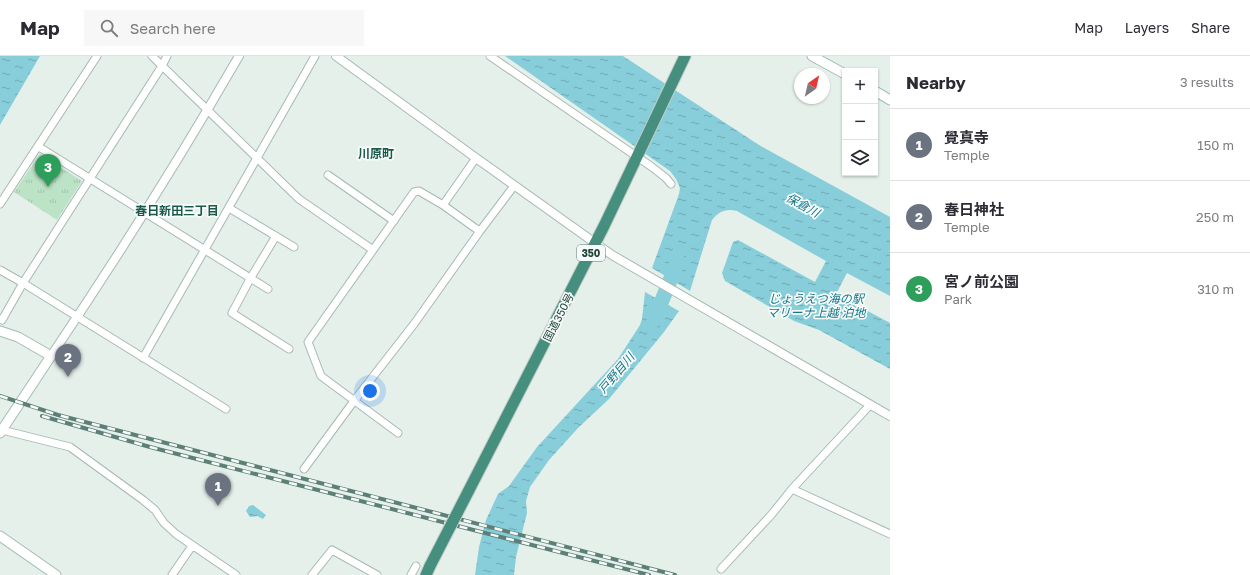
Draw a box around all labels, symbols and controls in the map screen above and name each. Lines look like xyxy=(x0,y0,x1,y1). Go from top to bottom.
search box xyxy=(84,10,364,46)
text: Map xyxy=(20,16,60,39)
icon: search xyxy=(98,17,120,39)
text: Search here xyxy=(130,19,216,37)
text: Map xyxy=(1074,19,1103,36)
text: Layers xyxy=(1125,19,1169,36)
text: Share xyxy=(1191,19,1230,36)
north arrow xyxy=(794,68,830,104)
map controls xyxy=(842,68,878,176)
button: + xyxy=(842,68,878,104)
text: Nearby xyxy=(906,72,966,93)
text: 3 results xyxy=(1180,74,1234,90)
button: − xyxy=(842,104,878,140)
text: 覺真寺 xyxy=(944,128,989,146)
text: 1 xyxy=(916,137,922,153)
text: 150 m xyxy=(1197,137,1234,153)
button: layers xyxy=(842,140,878,176)
district label: 川原町 xyxy=(358,146,394,161)
text: Temple xyxy=(944,147,990,163)
pin: 3 xyxy=(35,154,61,187)
water label: 保倉川 xyxy=(784,190,824,221)
text: 春日神社 xyxy=(944,200,1004,218)
district label: 春日新田三丁目 xyxy=(135,203,219,218)
text: 2 xyxy=(915,209,923,225)
text: 250 m xyxy=(1196,209,1234,225)
text: Temple xyxy=(944,219,990,235)
road number: 350 xyxy=(577,245,605,261)
text: 宮ノ前公園 xyxy=(944,272,1019,290)
text: 3 xyxy=(915,281,923,297)
text: 310 m xyxy=(1197,281,1234,297)
street label: 国道350号 xyxy=(540,291,576,343)
water label: じょうえつ海の駅 マリーナ上越 泊地 xyxy=(766,291,867,320)
text: Park xyxy=(944,291,972,307)
pin: 2 xyxy=(55,344,81,377)
water label: 戸野目川 xyxy=(595,348,638,396)
your location xyxy=(360,381,380,401)
pin: 1 xyxy=(205,473,231,506)

